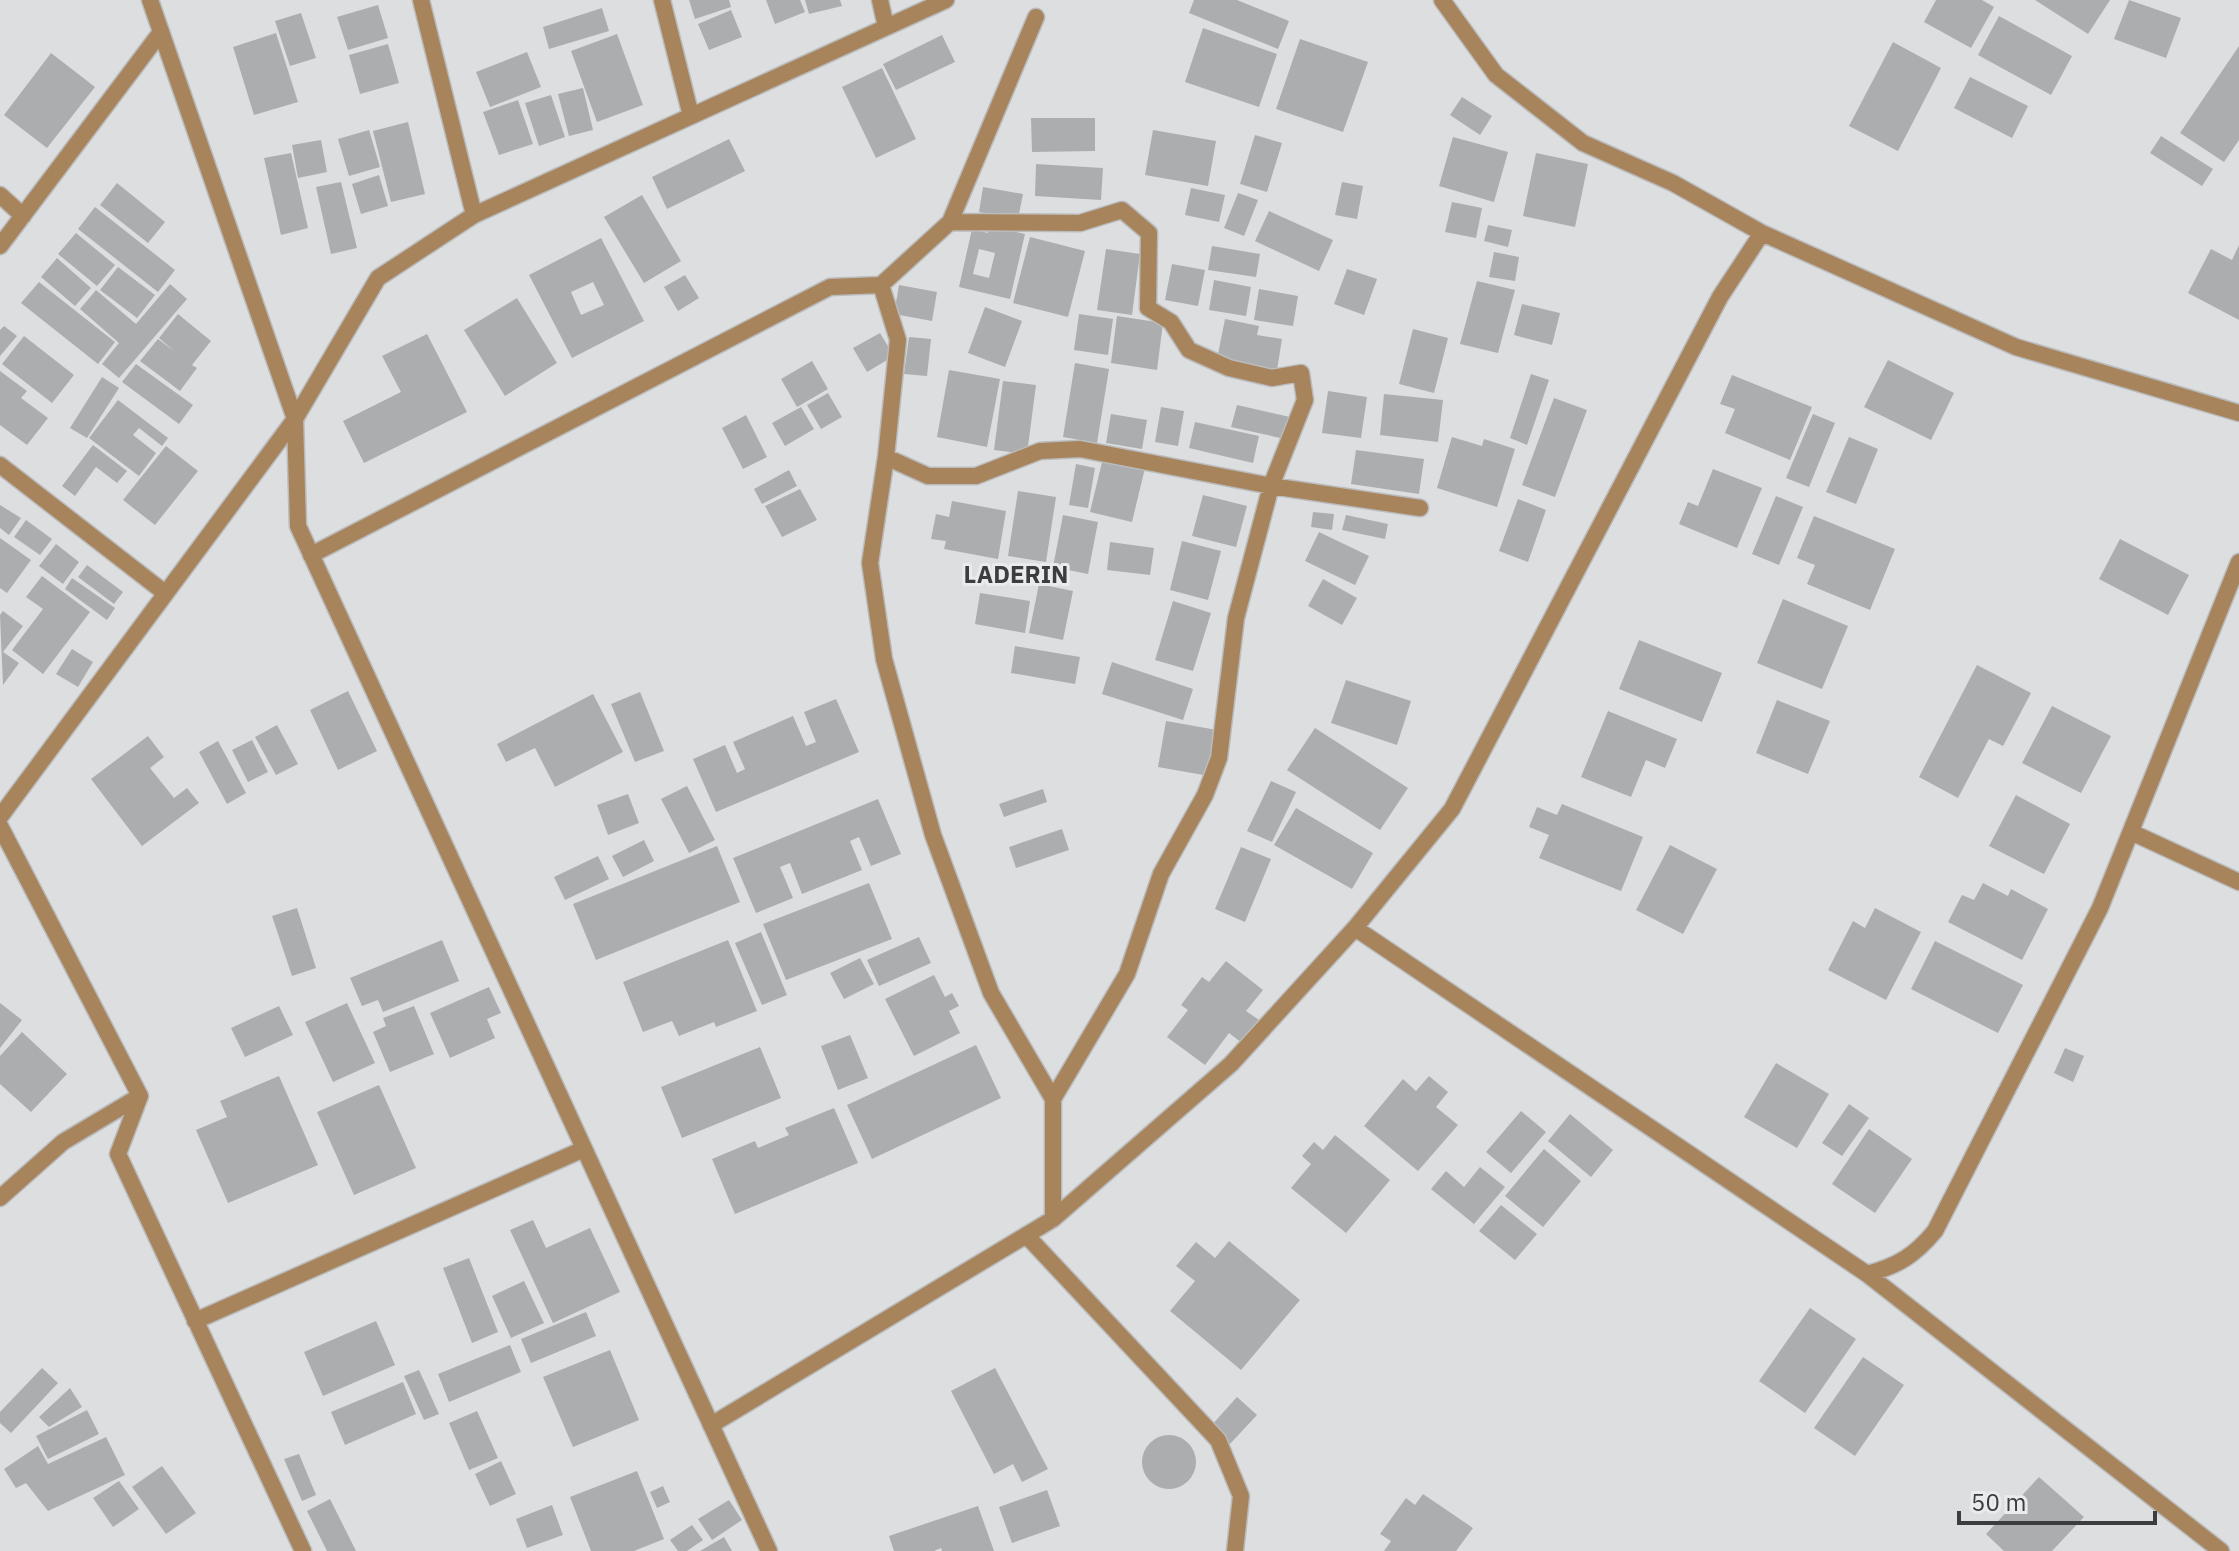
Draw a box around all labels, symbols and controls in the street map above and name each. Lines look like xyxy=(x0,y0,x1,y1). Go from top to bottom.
district label: LADERIN xyxy=(964,558,1068,590)
scale bar xyxy=(1959,1475,2155,1525)
text: 50 m xyxy=(1971,1486,2026,1518)

